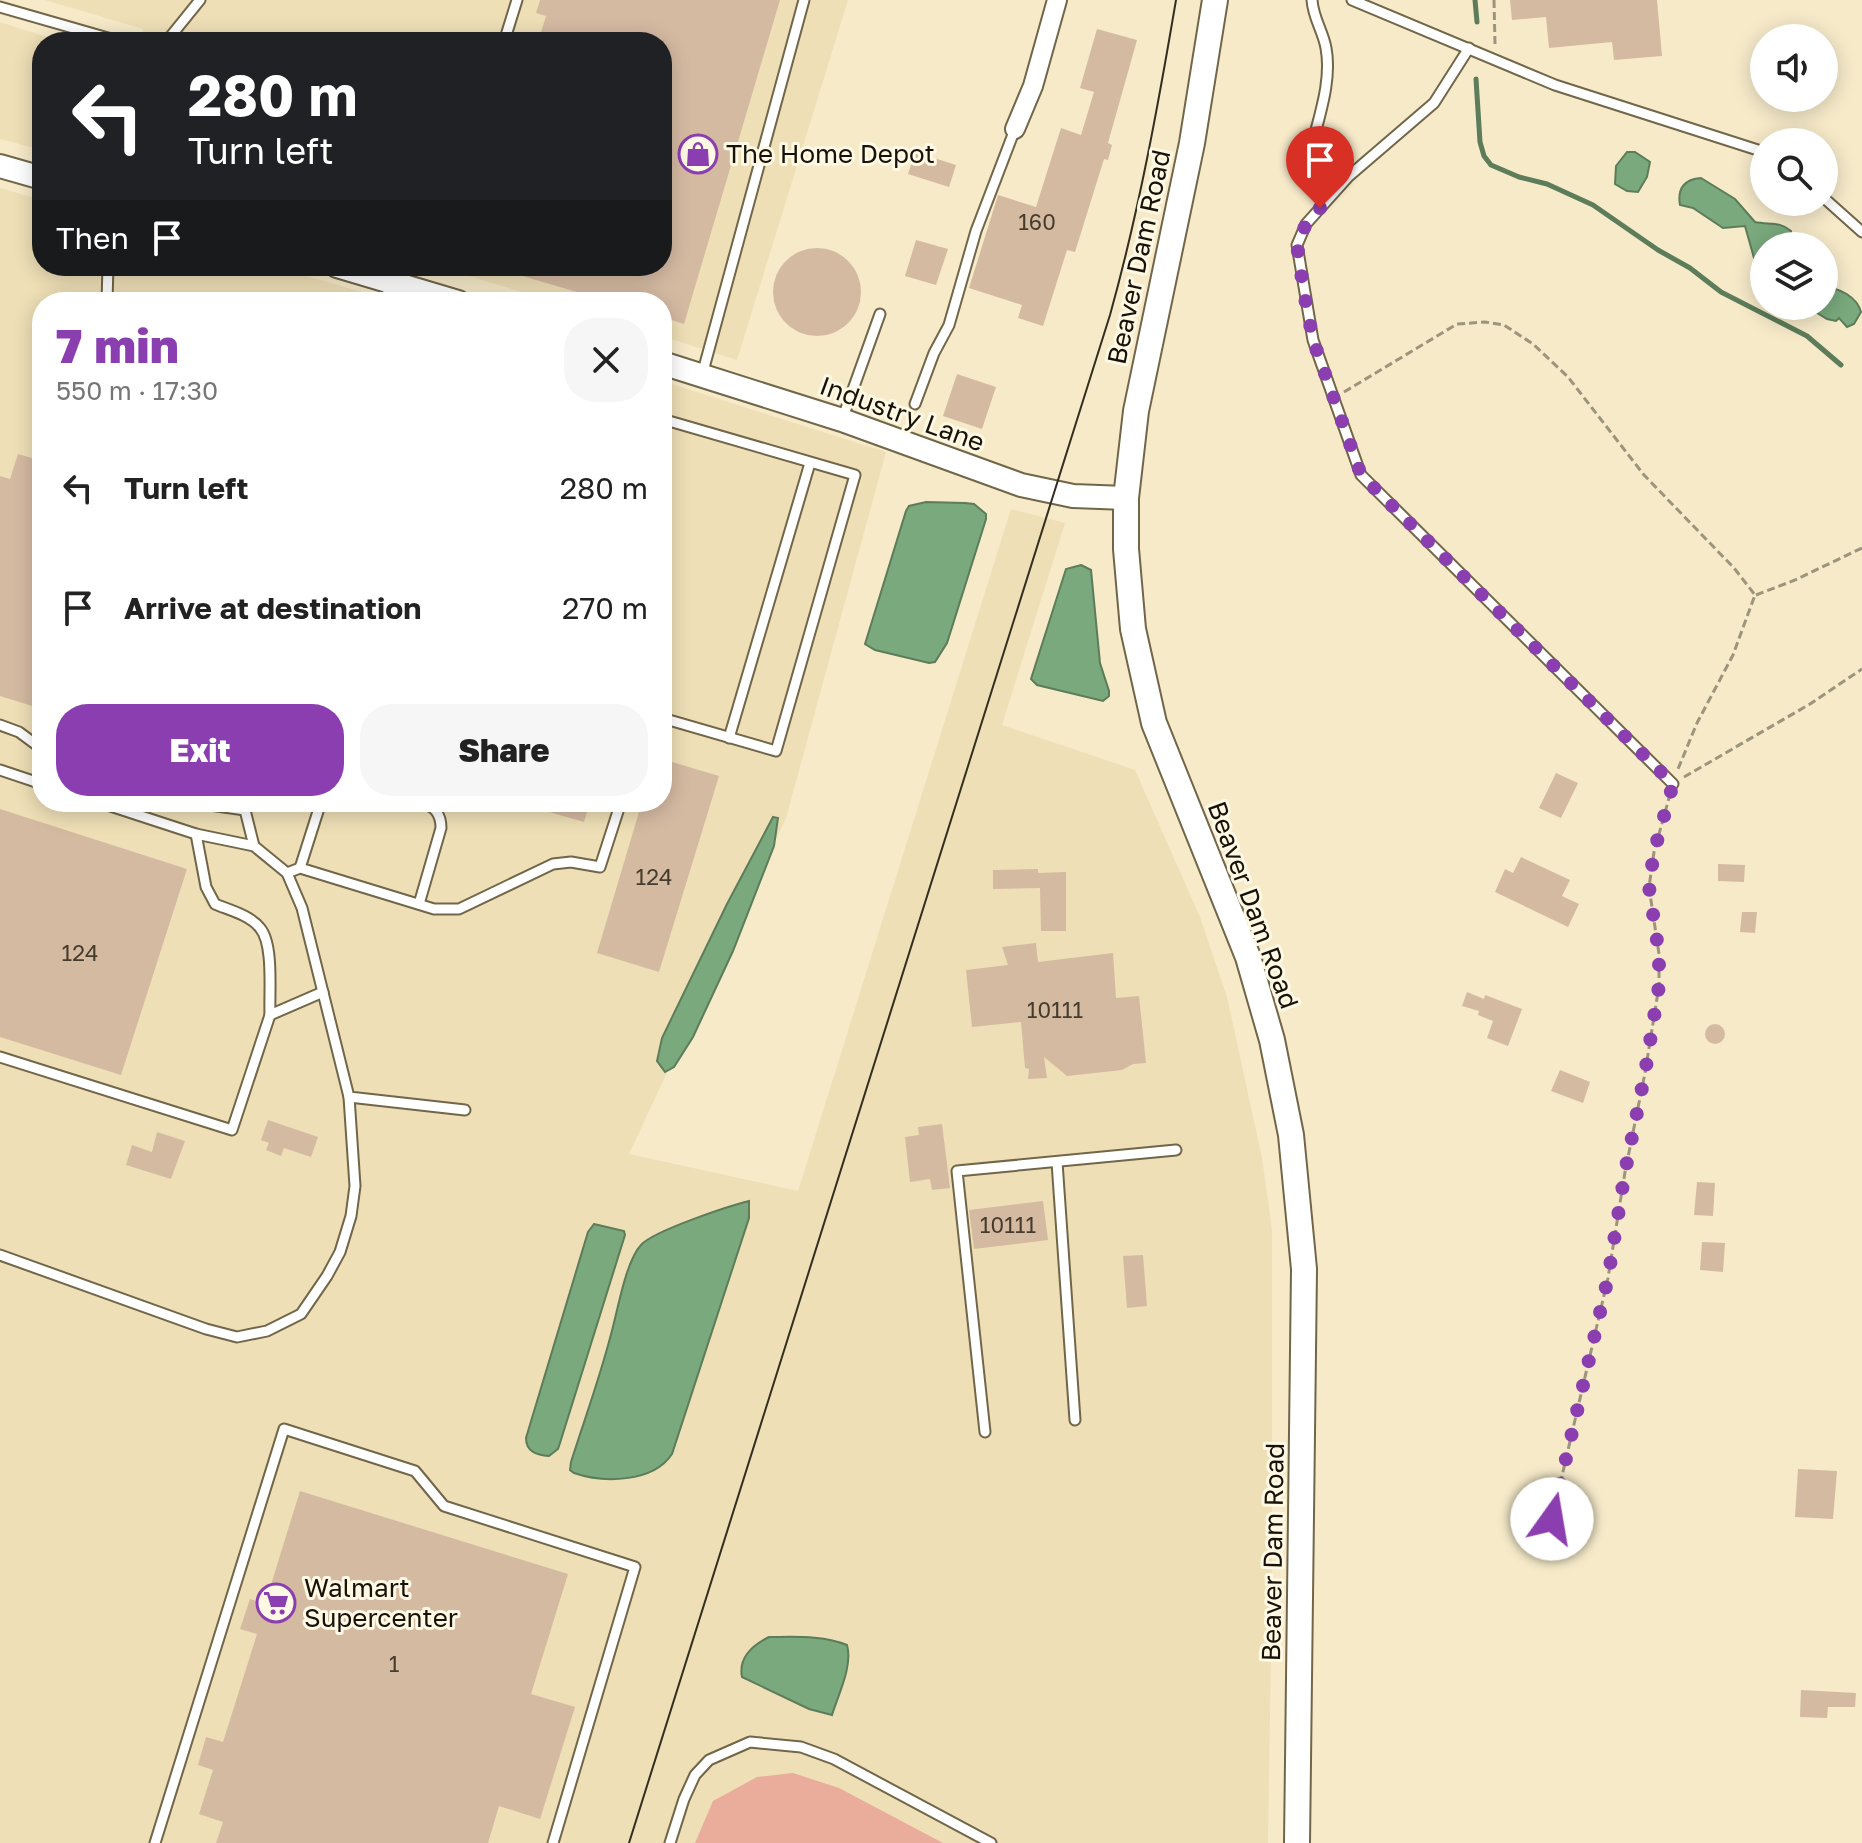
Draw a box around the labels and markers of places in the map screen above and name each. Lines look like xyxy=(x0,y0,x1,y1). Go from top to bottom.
pin xyxy=(1286,126,1354,208)
shop icon: The Home Depot xyxy=(677,133,719,175)
place label: The Home Depot xyxy=(726,138,935,169)
place label: Walmart Supercenter xyxy=(304,1572,458,1633)
supermarket icon: Walmart Supercenter xyxy=(255,1582,297,1624)

